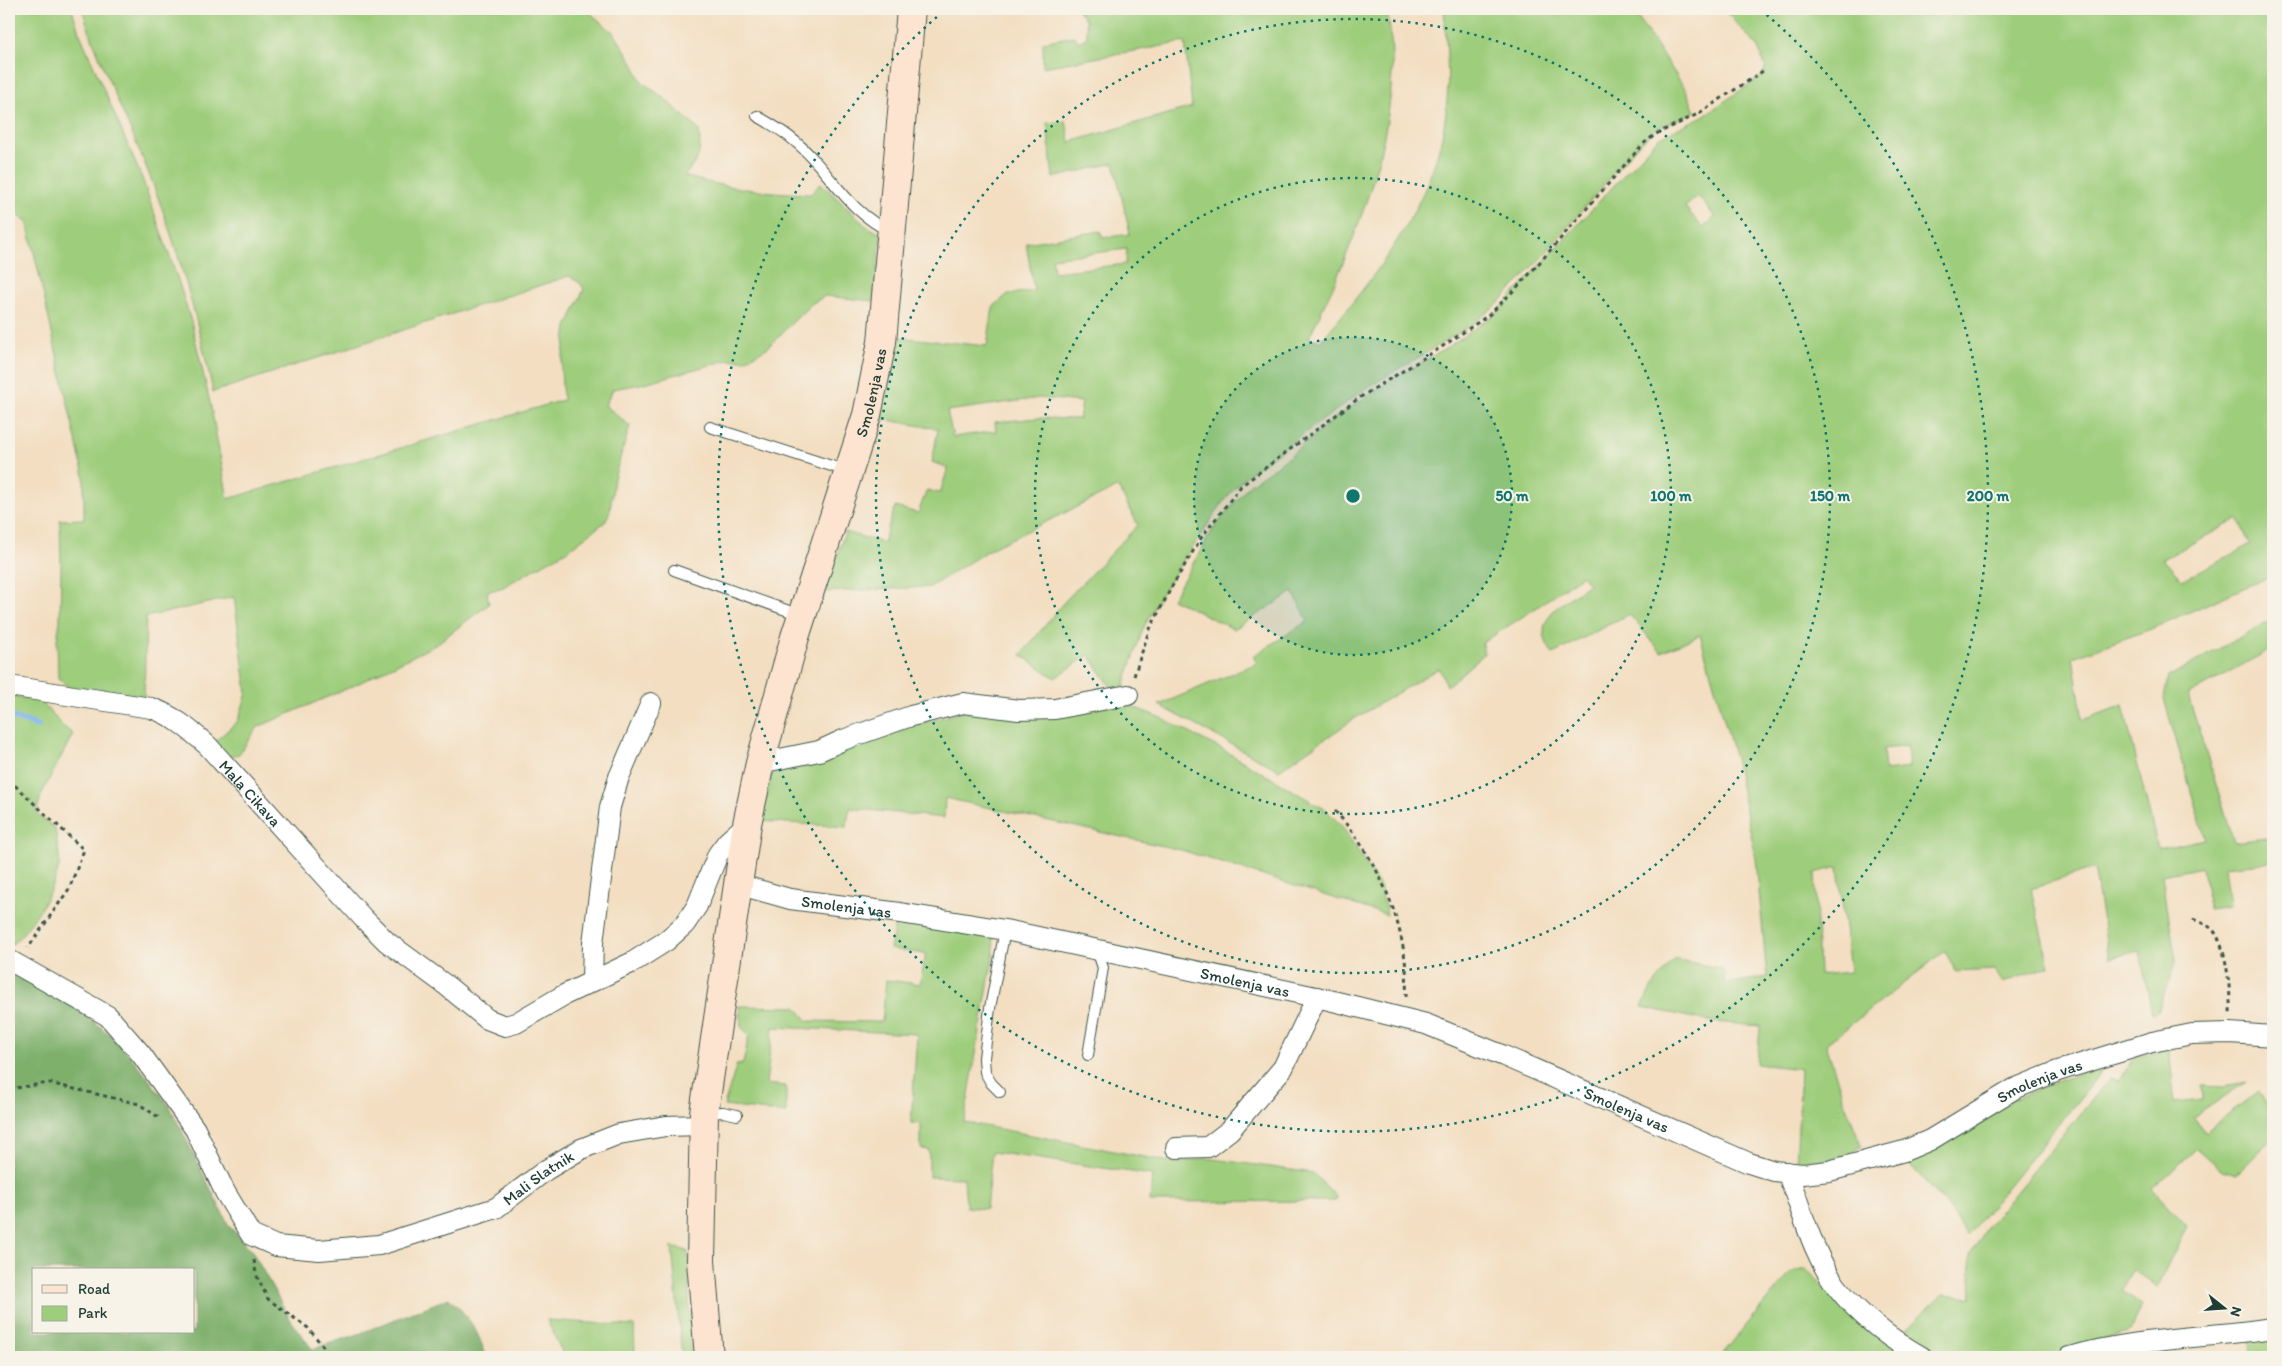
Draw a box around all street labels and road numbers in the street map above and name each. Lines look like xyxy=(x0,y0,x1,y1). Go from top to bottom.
street label: Smolenja vas xyxy=(852,346,891,439)
street label: Mala Cikava xyxy=(215,756,285,831)
street label: Smolenja vas xyxy=(800,892,893,922)
street label: Smolenja vas xyxy=(1199,963,1291,1001)
street label: Smolenja vas xyxy=(1994,1055,2085,1107)
street label: Smolenja vas xyxy=(1581,1083,1672,1137)
street label: Mali Slatnik xyxy=(499,1147,577,1209)

